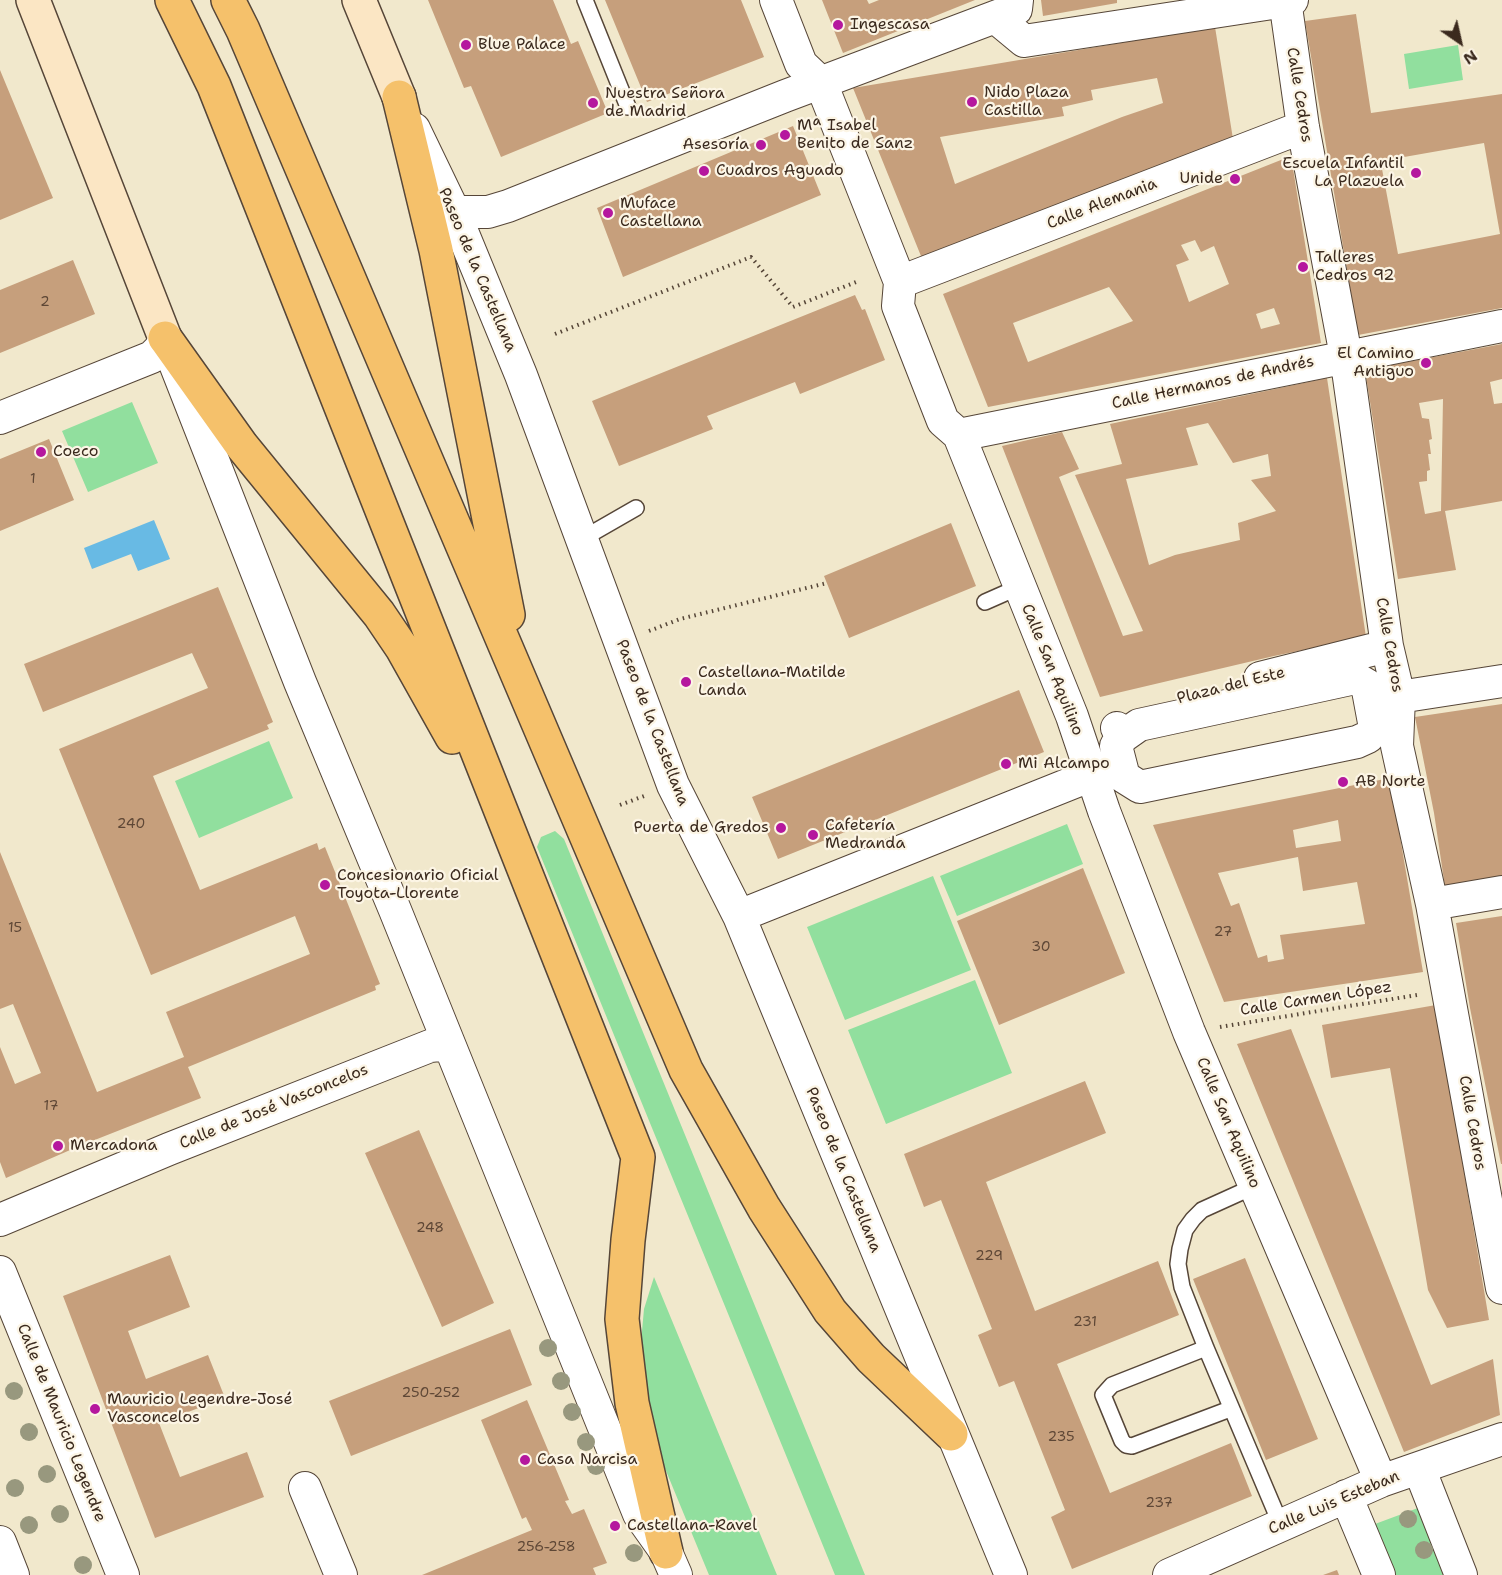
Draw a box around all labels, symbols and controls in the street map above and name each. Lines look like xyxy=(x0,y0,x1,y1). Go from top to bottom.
north arrow xyxy=(1430,12,1490,72)
place label: Ingescasa xyxy=(850,15,930,35)
marker: Ingescasa xyxy=(831,18,845,32)
place label: Blue Palace xyxy=(478,35,566,55)
marker: Blue Palace xyxy=(459,38,473,52)
text: N xyxy=(1459,45,1481,70)
street label: Calle Cedros xyxy=(1282,46,1316,144)
place label: Nido Plaza Castilla xyxy=(984,83,1069,121)
place label: Nuestra Señora de Madrid xyxy=(605,84,725,122)
marker: Nido Plaza Castilla xyxy=(965,95,979,109)
marker: Nuestra Señora de Madrid xyxy=(586,96,600,110)
place label: Mª Isabel Benito de Sanz xyxy=(797,116,913,154)
marker: Mª Isabel Benito de Sanz xyxy=(778,128,792,142)
place label: Asesoría xyxy=(683,135,749,155)
marker: Asesoría xyxy=(754,138,768,152)
place label: Escuela Infantil La Plazuela xyxy=(1282,154,1404,192)
place label: Cuadros Aguado xyxy=(716,161,844,181)
marker: Cuadros Aguado xyxy=(697,164,711,178)
marker: Escuela Infantil La Plazuela xyxy=(1409,166,1423,180)
place label: Unide xyxy=(1179,169,1223,189)
marker: Unide xyxy=(1228,172,1242,186)
street label: Calle Alemania xyxy=(1044,174,1160,234)
street label: Paseo de la Castellana xyxy=(434,185,520,355)
place label: Muface Castellana xyxy=(620,194,702,232)
marker: Muface Castellana xyxy=(601,206,615,220)
place label: Talleres Cedros 92 xyxy=(1315,248,1395,286)
marker: Talleres Cedros 92 xyxy=(1296,260,1310,274)
house number: 2 xyxy=(40,294,50,310)
place label: El Camino Antiguo xyxy=(1337,344,1414,382)
street label: Calle Hermanos de Andrés xyxy=(1110,352,1316,414)
marker: El Camino Antiguo xyxy=(1419,356,1433,370)
place label: Coeco xyxy=(53,442,98,462)
marker: Coeco xyxy=(34,445,48,459)
house number: 1 xyxy=(30,471,36,487)
street label: Calle Cedros xyxy=(1371,596,1407,694)
street label: Calle San Aquilino xyxy=(1017,601,1087,739)
street label: Paseo de la Castellana xyxy=(611,637,693,809)
place label: Castellana-Matilde Landa xyxy=(698,663,846,701)
street label: Plaza del Este xyxy=(1175,663,1287,709)
marker: Castellana-Matilde Landa xyxy=(679,675,693,689)
place label: Mi Alcampo xyxy=(1018,754,1110,774)
marker: Mi Alcampo xyxy=(999,757,1013,771)
place label: AB Norte xyxy=(1355,772,1426,792)
marker: AB Norte xyxy=(1336,775,1350,789)
house number: 240 xyxy=(117,816,145,832)
place label: Cafetería Medranda xyxy=(825,816,905,854)
place label: Puerta de Gredos xyxy=(634,818,769,838)
marker: Puerta de Gredos xyxy=(774,821,788,835)
marker: Cafetería Medranda xyxy=(806,828,820,842)
place label: Concesionario Oficial Toyota-Llorente xyxy=(337,866,499,904)
marker: Concesionario Oficial Toyota-Llorente xyxy=(318,878,332,892)
house number: 15 xyxy=(8,920,22,936)
house number: 27 xyxy=(1214,924,1232,940)
house number: 30 xyxy=(1031,939,1051,955)
street label: Calle Carmen López xyxy=(1239,978,1393,1020)
street label: Calle San Aquilino xyxy=(1192,1055,1264,1191)
street label: Calle de José Vasconcelos xyxy=(177,1060,371,1154)
street label: Calle Cedros xyxy=(1454,1074,1490,1172)
street label: Paseo de la Castellana xyxy=(801,1085,885,1255)
house number: 17 xyxy=(44,1098,58,1114)
place label: Mercadona xyxy=(70,1136,158,1156)
marker: Mercadona xyxy=(51,1139,65,1153)
house number: 248 xyxy=(416,1220,444,1236)
house number: 229 xyxy=(975,1248,1003,1264)
house number: 231 xyxy=(1073,1314,1097,1330)
street label: Calle de Mauricio Legendre xyxy=(12,1321,110,1525)
house number: 250-252 xyxy=(402,1385,460,1401)
place label: Mauricio Legendre-José Vasconcelos xyxy=(107,1390,293,1428)
marker: Mauricio Legendre-José Vasconcelos xyxy=(88,1402,102,1416)
house number: 235 xyxy=(1047,1429,1075,1445)
place label: Casa Narcisa xyxy=(537,1450,637,1470)
marker: Casa Narcisa xyxy=(518,1453,532,1467)
street label: Calle Luis Esteban xyxy=(1266,1467,1402,1539)
house number: 237 xyxy=(1145,1495,1173,1511)
place label: Castellana-Ravel xyxy=(627,1516,757,1536)
marker: Castellana-Ravel xyxy=(608,1519,622,1533)
house number: 256-258 xyxy=(516,1539,576,1555)

